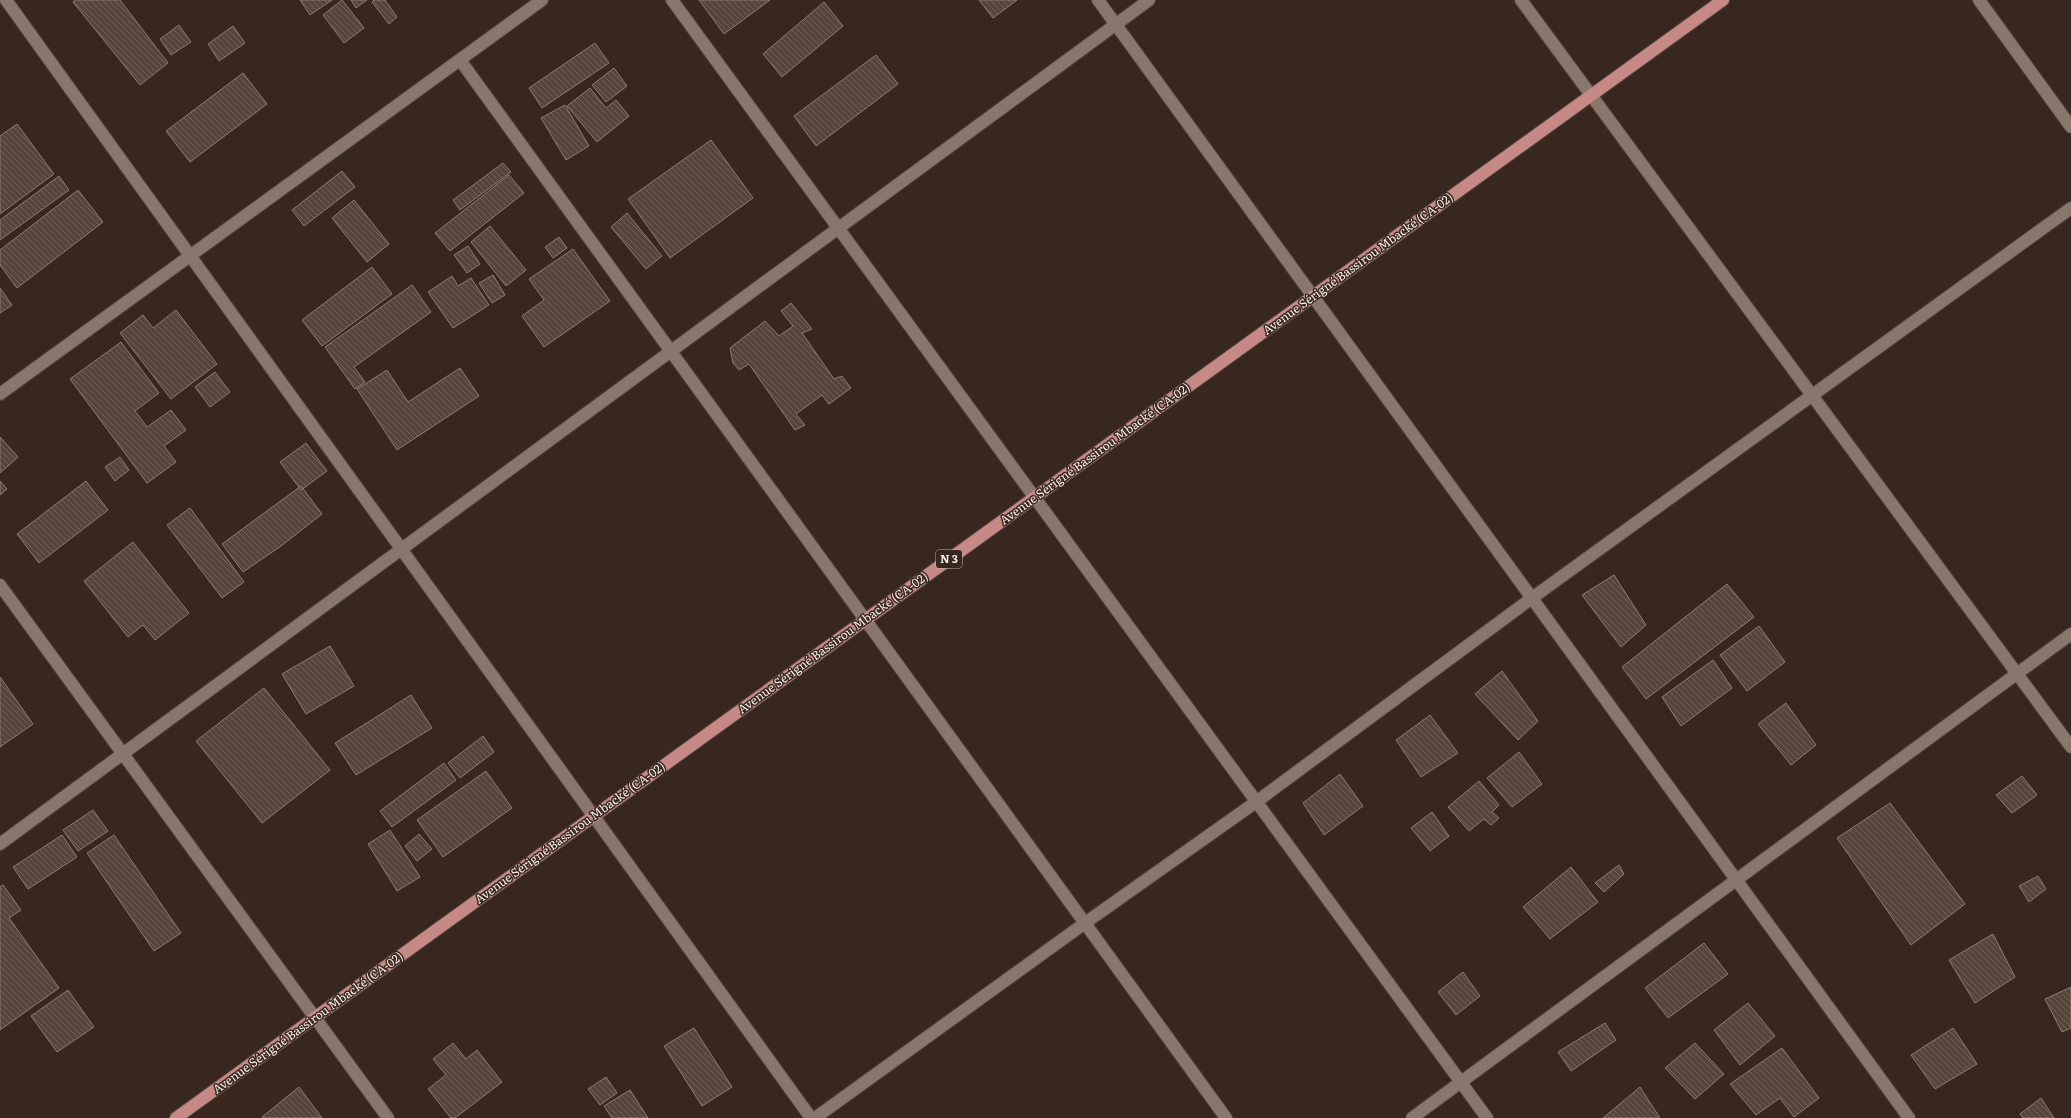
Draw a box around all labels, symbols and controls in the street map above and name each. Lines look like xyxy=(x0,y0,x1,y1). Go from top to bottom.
street label: Avenue Sérigné Bassirou Mbacké (CA-02) xyxy=(1259,188,1456,338)
street label: Avenue Sérigné Bassirou Mbacké (CA-02) xyxy=(996,378,1193,528)
road number: N 3 xyxy=(936,550,962,568)
street label: Avenue Sérigné Bassirou Mbacké (CA-02) xyxy=(734,567,931,717)
street label: Avenue Sérigné Bassirou Mbacké (CA-02) xyxy=(471,757,668,907)
street label: Avenue Sérigné Bassirou Mbacké (CA-02) xyxy=(209,947,406,1097)

